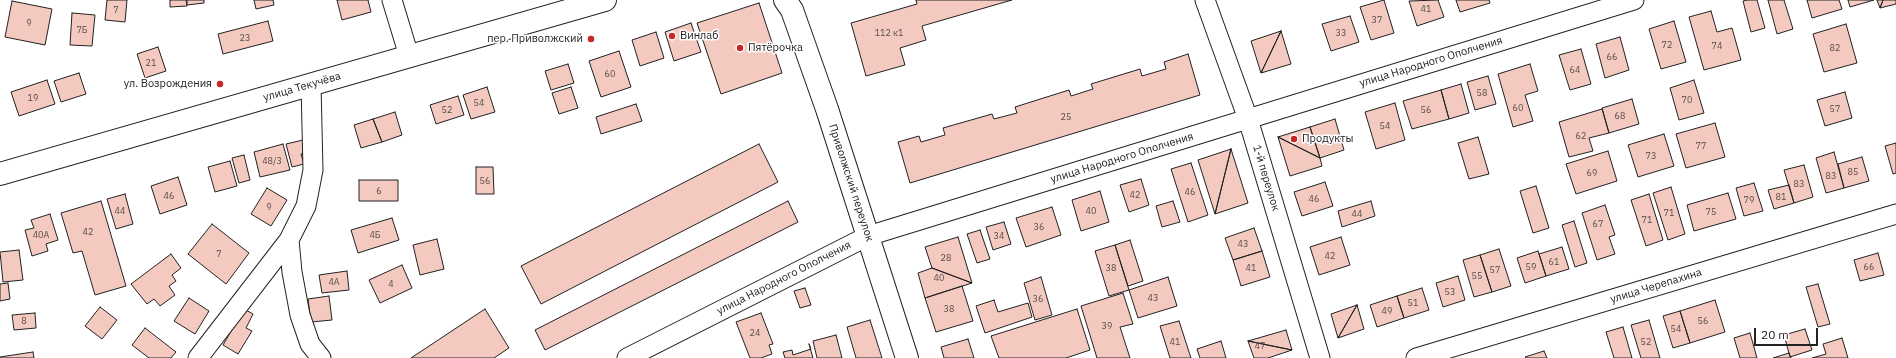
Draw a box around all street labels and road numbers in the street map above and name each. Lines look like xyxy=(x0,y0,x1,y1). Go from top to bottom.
street label: улица Народного Ополчения xyxy=(1358,34,1504,90)
street label: улица Текучёва xyxy=(262,70,342,104)
street label: Приволжский переулок xyxy=(826,123,876,243)
street label: улица Народного Ополчения xyxy=(1049,130,1195,186)
street label: 1-й переулок xyxy=(1250,143,1282,213)
street label: улица Народного Ополчения xyxy=(715,238,853,318)
street label: улица Черепахина xyxy=(1609,266,1703,306)

